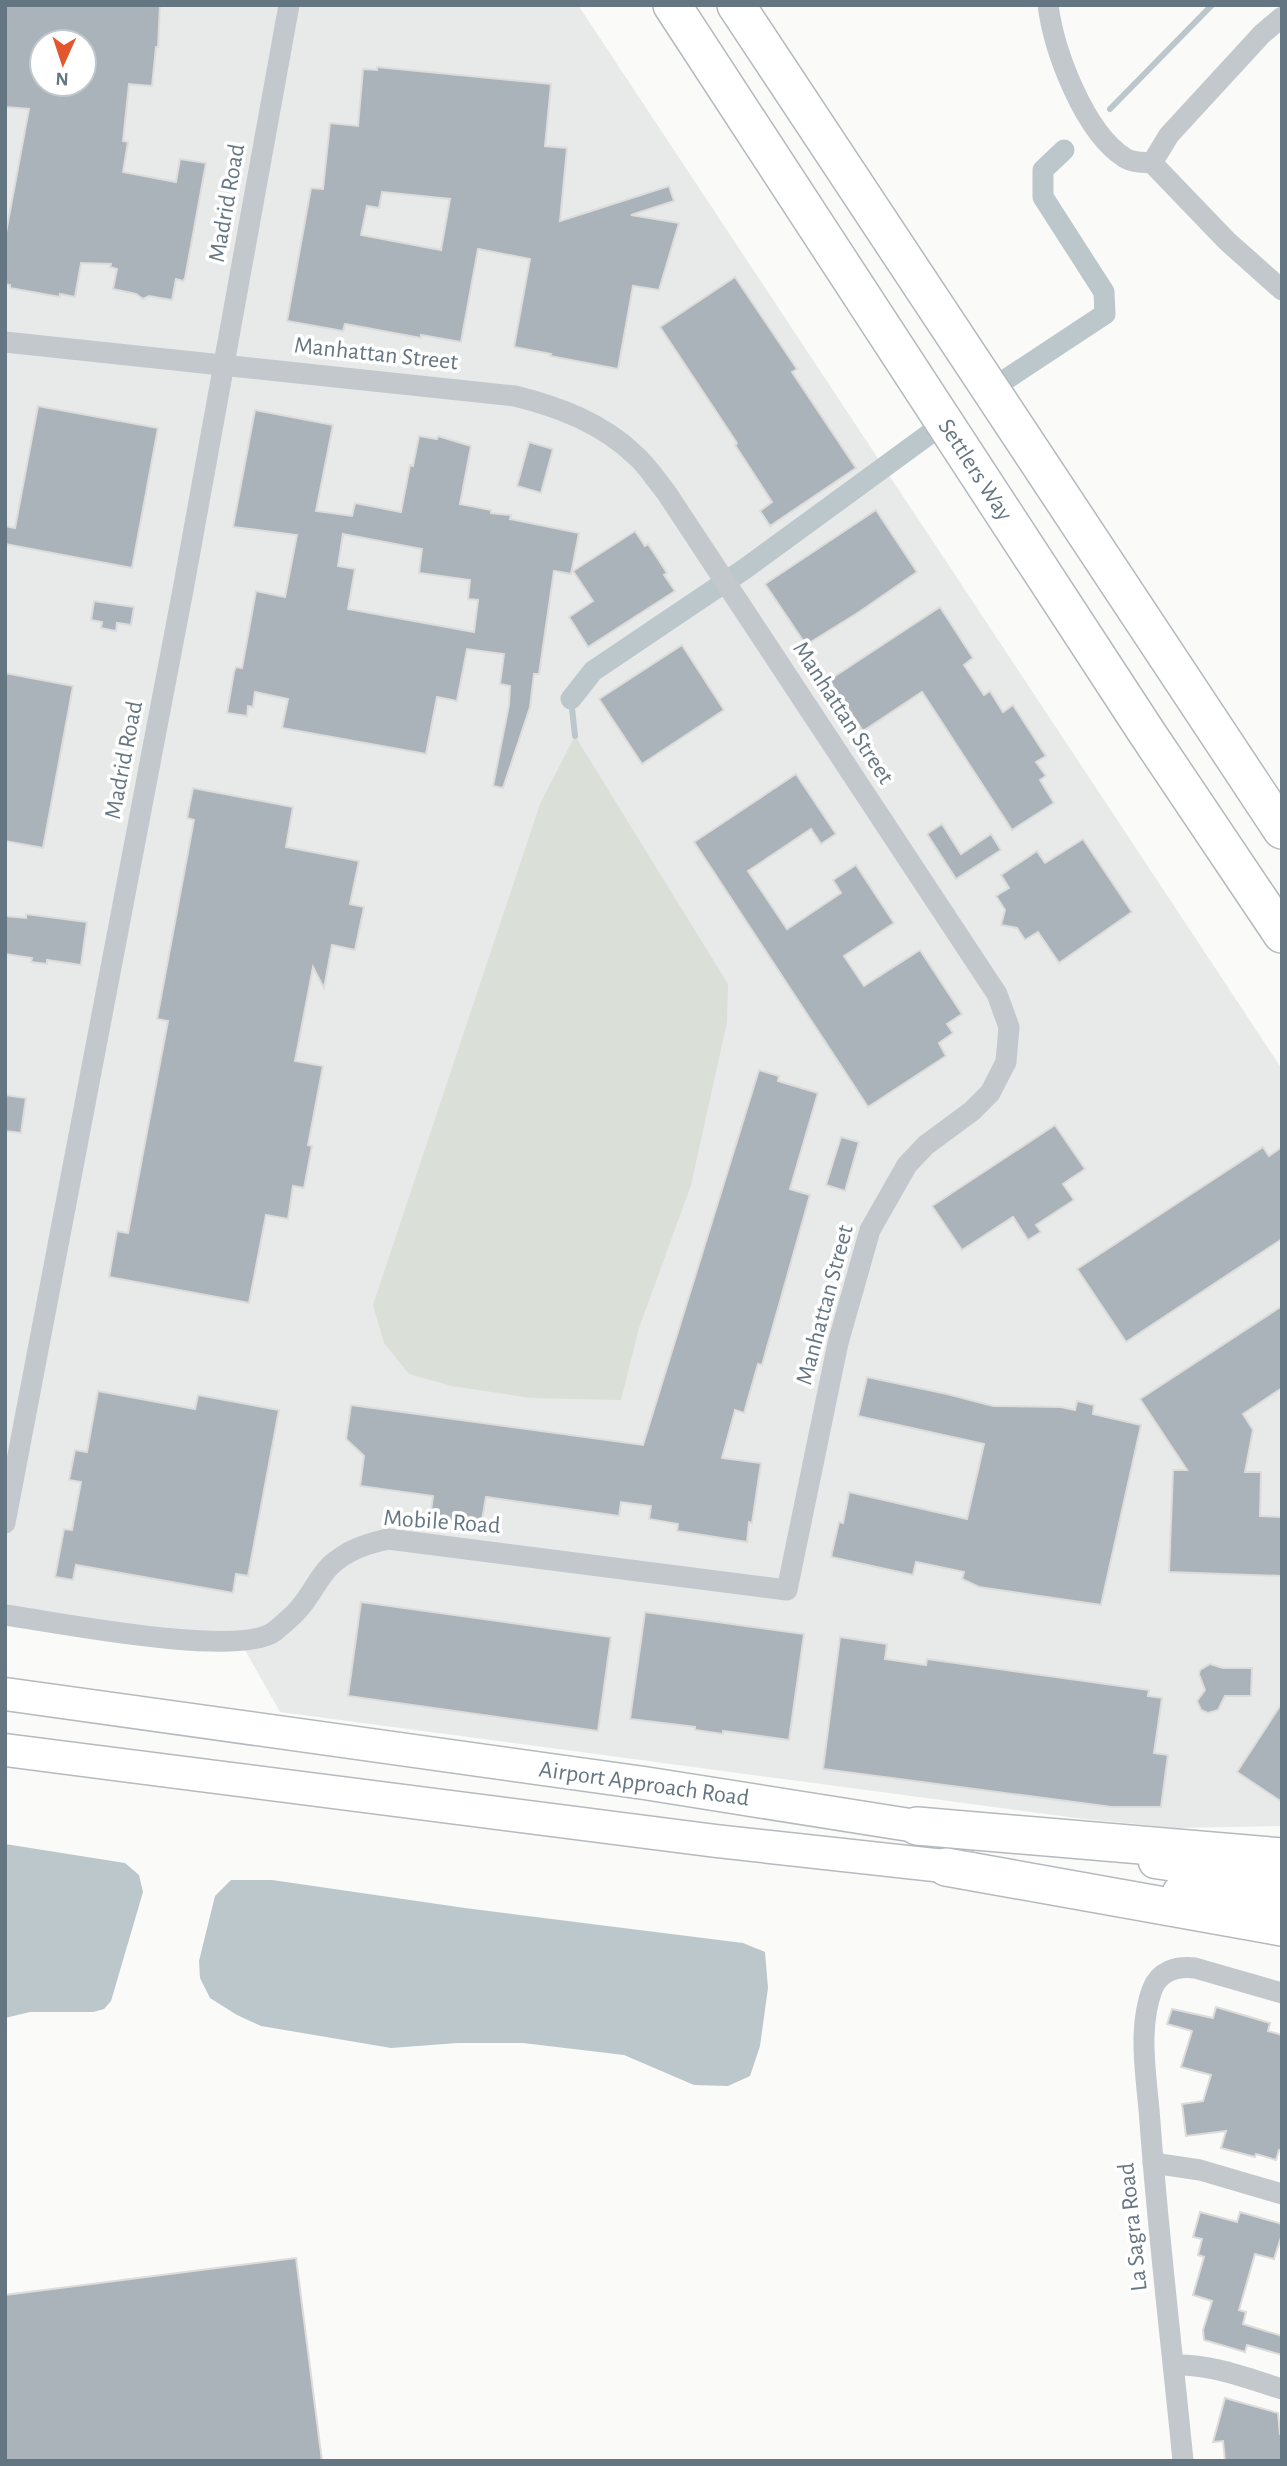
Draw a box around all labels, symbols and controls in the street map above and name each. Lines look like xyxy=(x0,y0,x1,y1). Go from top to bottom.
north arrow xyxy=(28,28,98,98)
text: N xyxy=(55,69,69,88)
street label: Madrid Road xyxy=(205,142,249,264)
street label: Manhattan Street xyxy=(293,333,459,375)
street label: Settlers Way xyxy=(933,415,1017,525)
street label: Manhattan Street xyxy=(788,637,898,789)
street label: Madrid Road xyxy=(101,699,147,821)
street label: Manhattan Street xyxy=(792,1222,858,1388)
street label: Mobile Road xyxy=(383,1506,501,1538)
street label: Airport Approach Road xyxy=(537,1757,751,1811)
street label: La Sagra Road xyxy=(1114,2162,1152,2292)

